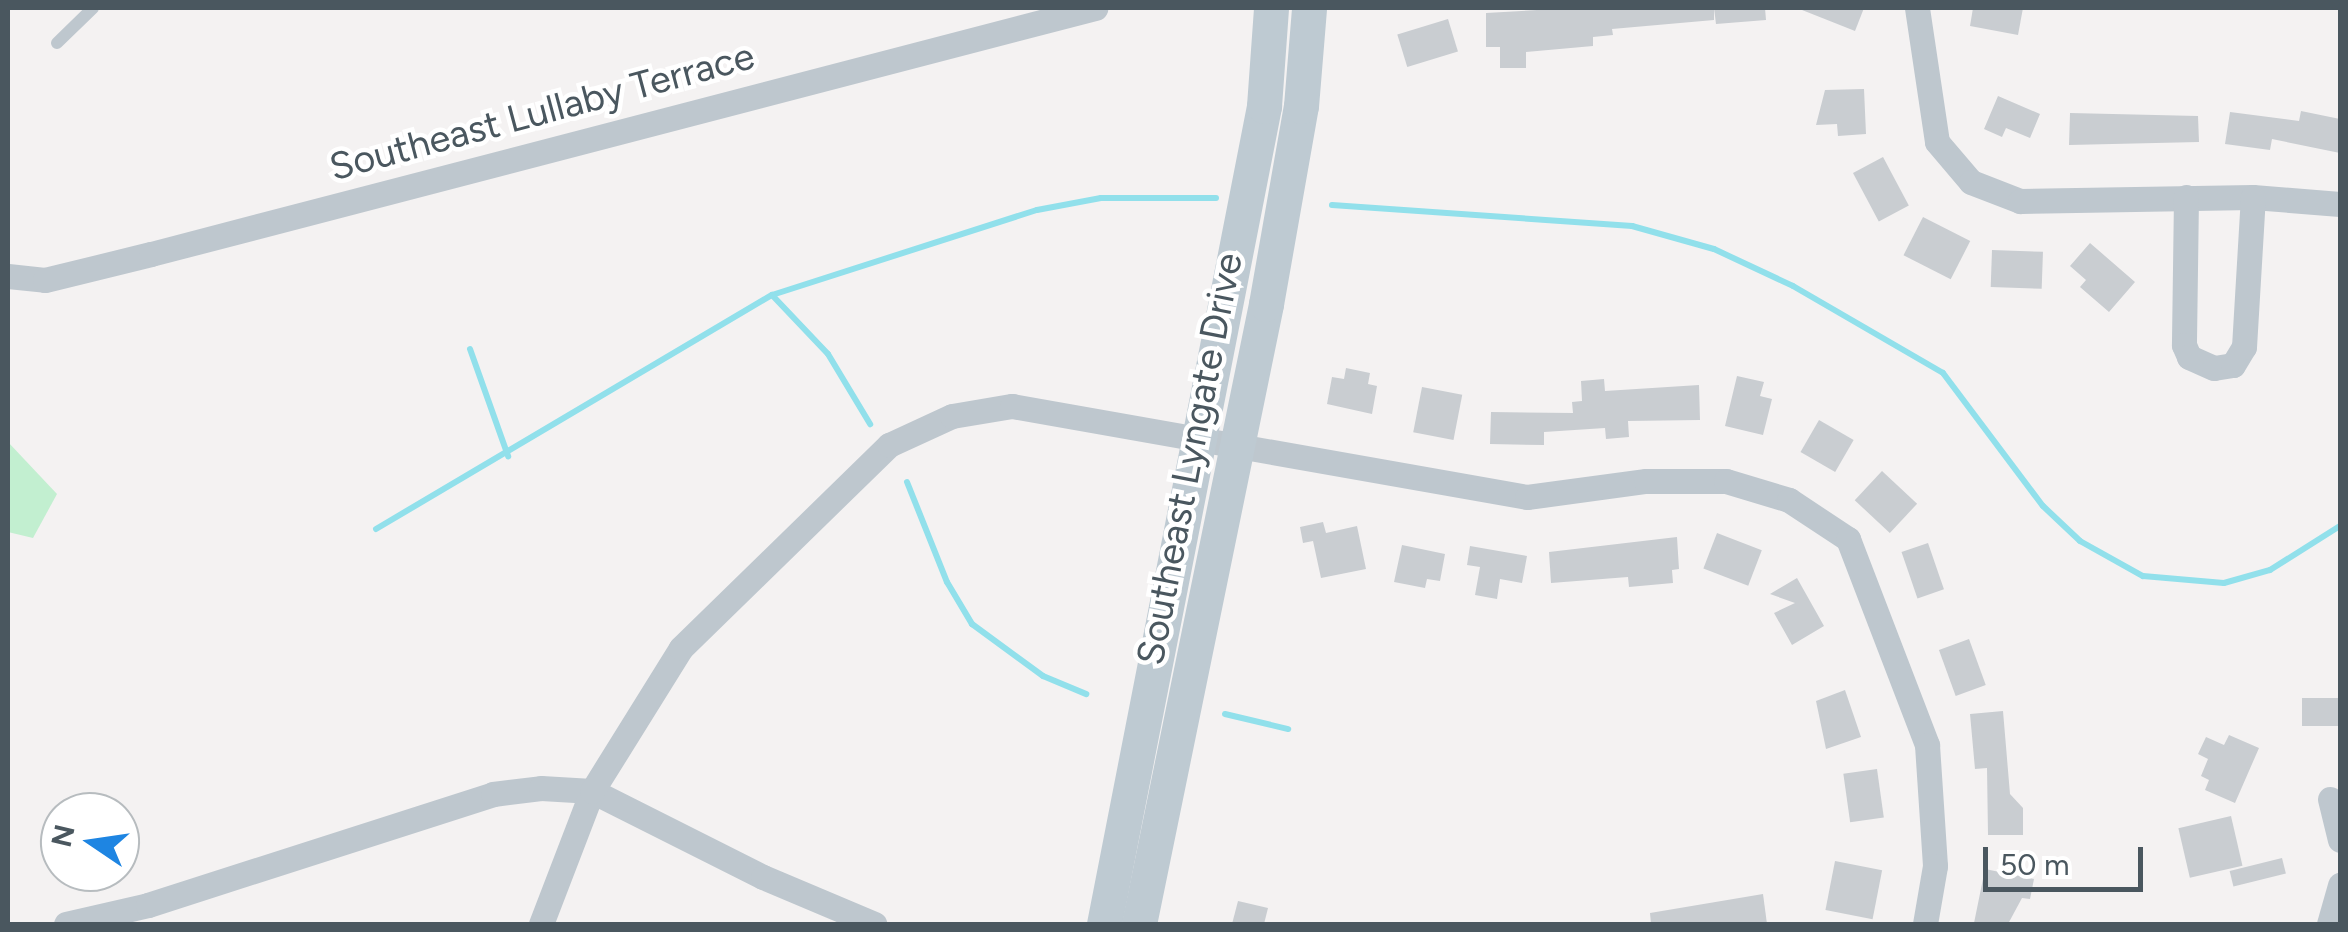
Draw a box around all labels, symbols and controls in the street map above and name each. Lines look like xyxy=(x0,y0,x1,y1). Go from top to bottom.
street label: Southeast Lullaby Terrace xyxy=(325,33,759,191)
street label: Southeast Lyngate Drive xyxy=(1128,249,1252,669)
north arrow xyxy=(40,792,140,892)
text: N xyxy=(44,821,82,850)
scale bar xyxy=(1988,827,2148,889)
text: 50 m xyxy=(2000,846,2069,883)

